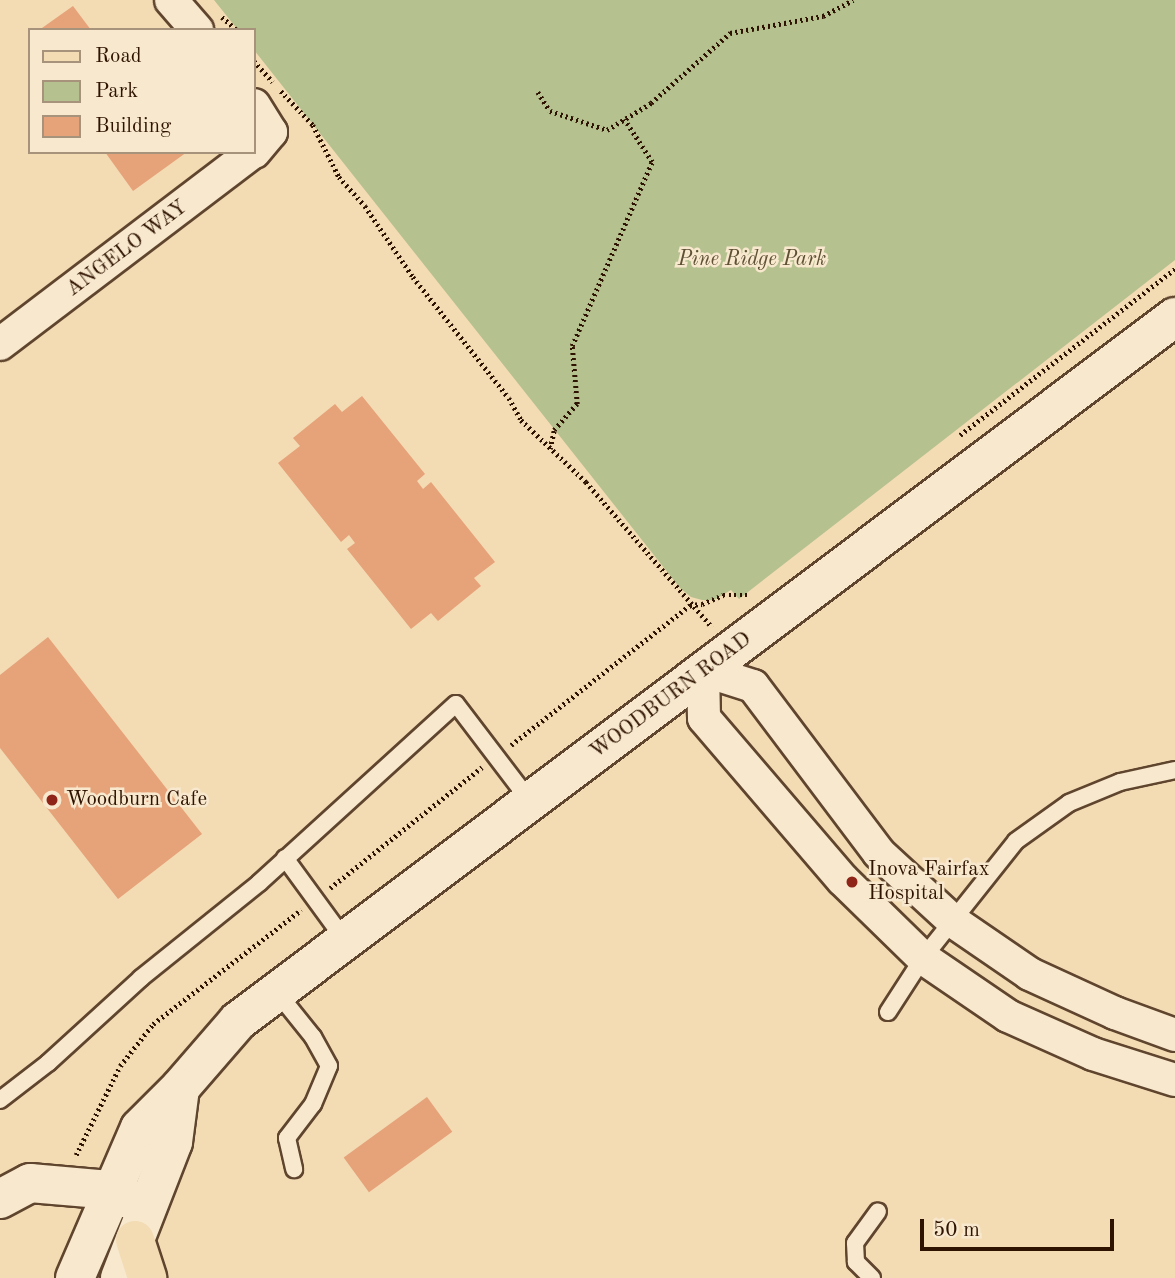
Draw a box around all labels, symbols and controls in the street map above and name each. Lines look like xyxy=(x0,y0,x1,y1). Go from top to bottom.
legend xyxy=(28,28,256,154)
text: Road xyxy=(95,46,142,67)
text: Park xyxy=(95,81,138,102)
text: Building xyxy=(95,116,171,137)
street label: ANGELO WAY xyxy=(62,195,192,303)
park label: Pine Ridge Park xyxy=(678,247,826,273)
street label: WOODBURN ROAD xyxy=(585,627,757,765)
place label: Woodburn Cafe xyxy=(66,787,207,813)
marker: Woodburn Cafe xyxy=(44,792,60,808)
place label: Inova Fairfax Hospital xyxy=(868,857,990,907)
marker: Inova Fairfax Hospital xyxy=(842,872,862,892)
scale bar xyxy=(923,1204,1117,1248)
text: 50 m xyxy=(933,1220,980,1241)

